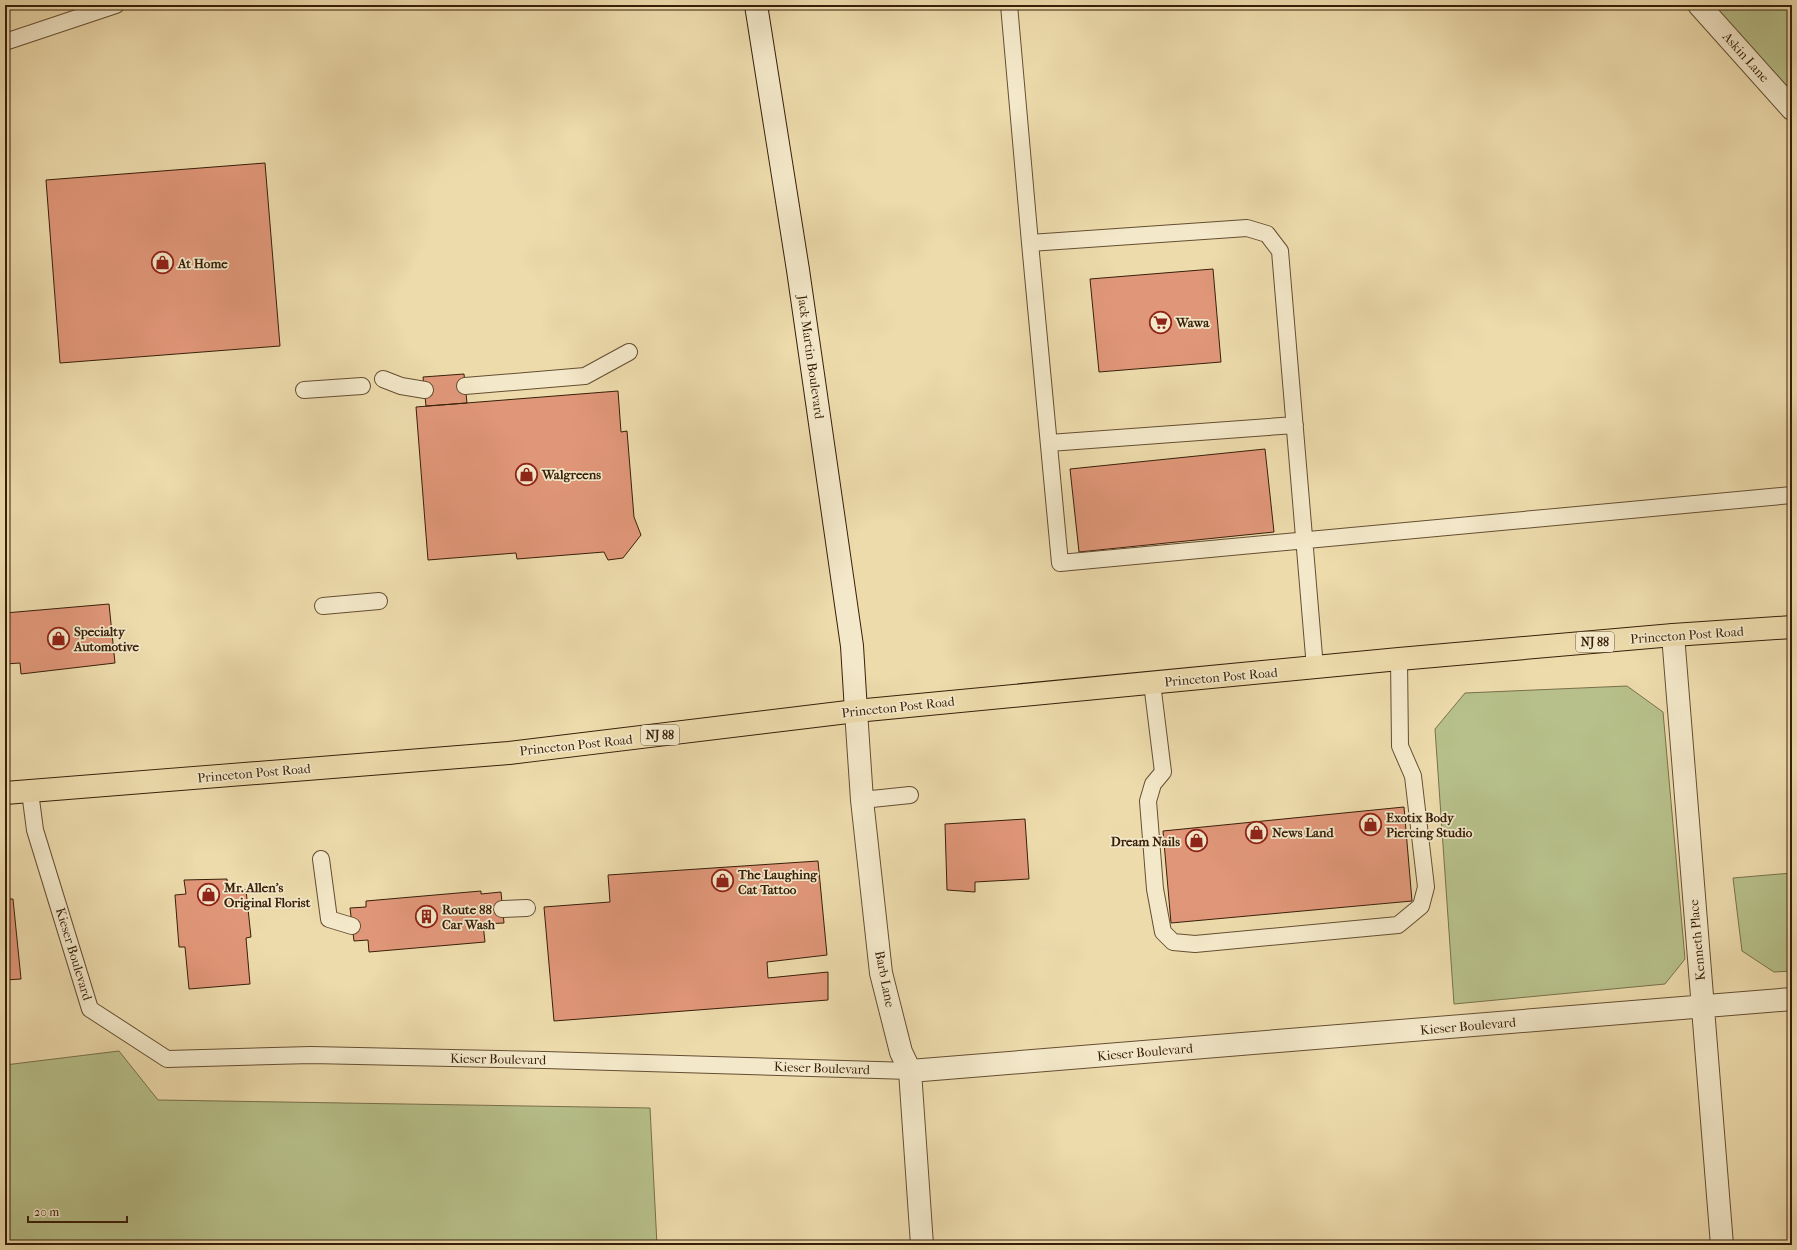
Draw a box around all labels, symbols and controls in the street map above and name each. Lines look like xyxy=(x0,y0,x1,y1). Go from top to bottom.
street label: Askin Lane xyxy=(1719,28,1773,85)
shop icon: At Home xyxy=(150,250,176,276)
place label: At Home xyxy=(177,256,228,271)
street label: Jack Martin Boulevard xyxy=(795,293,827,421)
supermarket icon: Wawa xyxy=(1147,309,1173,335)
place label: Wawa xyxy=(1175,315,1210,330)
shop icon: Walgreens xyxy=(513,461,539,487)
place label: Walgreens xyxy=(541,467,601,483)
street label: Princeton Post Road xyxy=(1630,623,1745,646)
place label: Specialty Automotive xyxy=(73,624,140,654)
shop icon: Specialty Automotive xyxy=(46,625,72,651)
road number: NJ 88 xyxy=(1576,632,1614,652)
street label: Princeton Post Road xyxy=(1164,664,1279,689)
street label: Princeton Post Road xyxy=(841,694,956,720)
road number: NJ 88 xyxy=(641,725,679,745)
street label: Princeton Post Road xyxy=(519,732,634,758)
street label: Princeton Post Road xyxy=(197,760,312,785)
place label: Exotix Body Piercing Studio xyxy=(1386,810,1473,841)
shop icon: Exotix Body Piercing Studio xyxy=(1358,811,1384,837)
shop icon: News Land xyxy=(1243,819,1269,845)
place label: News Land xyxy=(1272,825,1335,840)
shop icon: Dream Nails xyxy=(1183,828,1209,854)
place label: Dream Nails xyxy=(1111,834,1180,849)
place label: The Laughing Cat Tattoo xyxy=(737,867,818,897)
shop icon: The Laughing Cat Tattoo xyxy=(709,868,735,894)
place label: Mr. Allen's Original Florist xyxy=(223,880,311,911)
shop icon: Mr. Allen's Original Florist xyxy=(195,881,221,907)
street label: Kenneth Place xyxy=(1686,898,1708,981)
place label: Route 88 Car Wash xyxy=(442,902,496,932)
building icon: Route 88 Car Wash xyxy=(414,903,440,929)
street label: Kieser Boulevard xyxy=(53,906,95,1003)
street label: Barb Lane xyxy=(872,949,898,1009)
street label: Kieser Boulevard xyxy=(1419,1014,1517,1038)
street label: Kieser Boulevard xyxy=(1096,1040,1194,1064)
street label: Kieser Boulevard xyxy=(450,1051,547,1067)
street label: Kieser Boulevard xyxy=(774,1059,871,1077)
scale bar xyxy=(28,1198,127,1224)
text: 20 m xyxy=(34,1205,59,1219)

